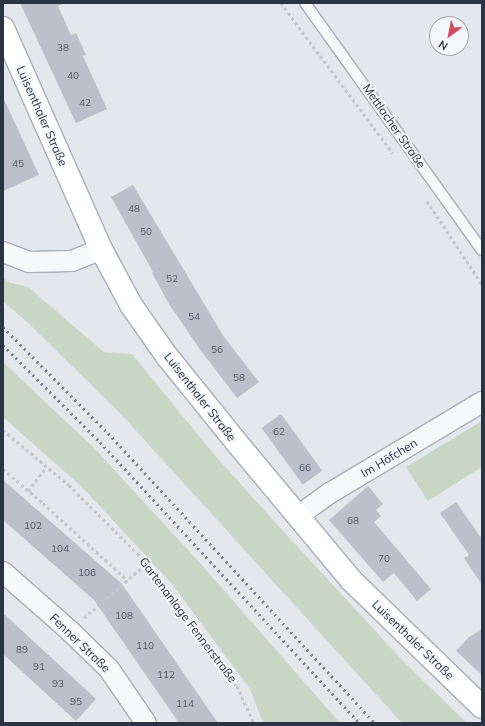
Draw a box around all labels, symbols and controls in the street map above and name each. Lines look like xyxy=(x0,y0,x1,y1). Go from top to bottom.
north arrow xyxy=(429,16,469,56)
text: N xyxy=(436,37,450,53)
house number: 38 xyxy=(57,42,69,54)
street label: Luisenthaler Straße xyxy=(13,64,71,168)
house number: 40 xyxy=(67,70,79,82)
street label: Mettlacher Straße xyxy=(360,81,428,171)
house number: 42 xyxy=(79,97,91,109)
house number: 45 xyxy=(12,158,24,170)
house number: 48 xyxy=(128,203,140,215)
house number: 50 xyxy=(140,226,152,238)
house number: 52 xyxy=(166,273,178,285)
house number: 54 xyxy=(188,311,200,323)
house number: 56 xyxy=(211,344,223,356)
street label: Luisenthaler Straße xyxy=(161,350,239,444)
house number: 58 xyxy=(233,372,245,384)
house number: 62 xyxy=(273,426,285,438)
street label: Im Höfchen xyxy=(358,436,420,480)
house number: 66 xyxy=(299,462,311,474)
house number: 68 xyxy=(347,515,359,527)
house number: 102 xyxy=(24,520,42,532)
house number: 104 xyxy=(51,543,69,555)
house number: 70 xyxy=(378,553,390,565)
street label: Gartenanlage Fennerstraße xyxy=(136,554,240,686)
house number: 106 xyxy=(78,567,96,579)
street label: Luisenthaler Straße xyxy=(369,597,457,683)
house number: 108 xyxy=(115,610,133,622)
street label: Fenner Straße xyxy=(47,611,113,675)
house number: 110 xyxy=(136,640,154,652)
house number: 89 xyxy=(16,644,28,656)
house number: 91 xyxy=(33,661,45,673)
house number: 112 xyxy=(157,669,175,681)
house number: 93 xyxy=(52,678,64,690)
house number: 95 xyxy=(70,696,82,708)
house number: 114 xyxy=(176,698,194,710)

